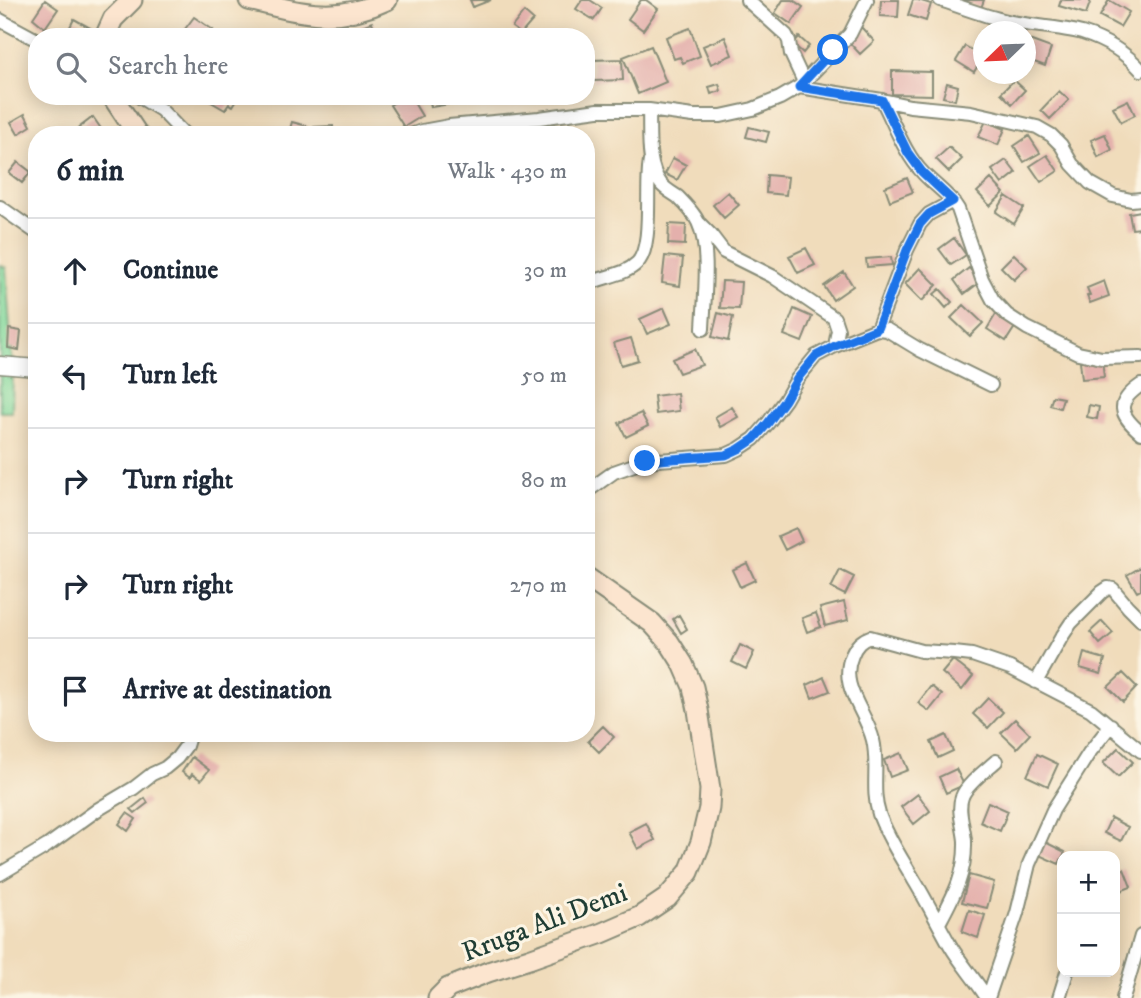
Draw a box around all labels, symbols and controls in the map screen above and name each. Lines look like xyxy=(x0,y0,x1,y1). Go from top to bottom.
north arrow xyxy=(973,21,1036,84)
search box xyxy=(28,28,595,105)
route start xyxy=(817,34,848,65)
icon: search xyxy=(52,48,90,86)
text: Search here xyxy=(108,50,228,83)
text: 6 min xyxy=(56,153,124,190)
text: Walk · 430 m xyxy=(447,157,567,186)
icon: ahead xyxy=(56,252,94,290)
text: Continue xyxy=(123,254,218,287)
text: 30 m xyxy=(524,256,567,285)
icon: left xyxy=(56,357,94,395)
text: Turn left xyxy=(123,359,217,392)
text: 50 m xyxy=(521,361,567,390)
route end xyxy=(629,445,660,476)
icon: right xyxy=(56,462,94,500)
text: Turn right xyxy=(123,464,233,497)
text: 80 m xyxy=(521,466,567,495)
icon: right xyxy=(56,567,94,605)
text: Turn right xyxy=(123,569,233,602)
text: 270 m xyxy=(510,571,567,600)
icon: arrive xyxy=(56,672,94,710)
text: Arrive at destination xyxy=(123,674,332,707)
map controls xyxy=(1057,851,1120,977)
button: + xyxy=(1057,851,1120,914)
street label: Rruga Ali Demi xyxy=(457,875,632,970)
button: − xyxy=(1057,914,1120,977)

